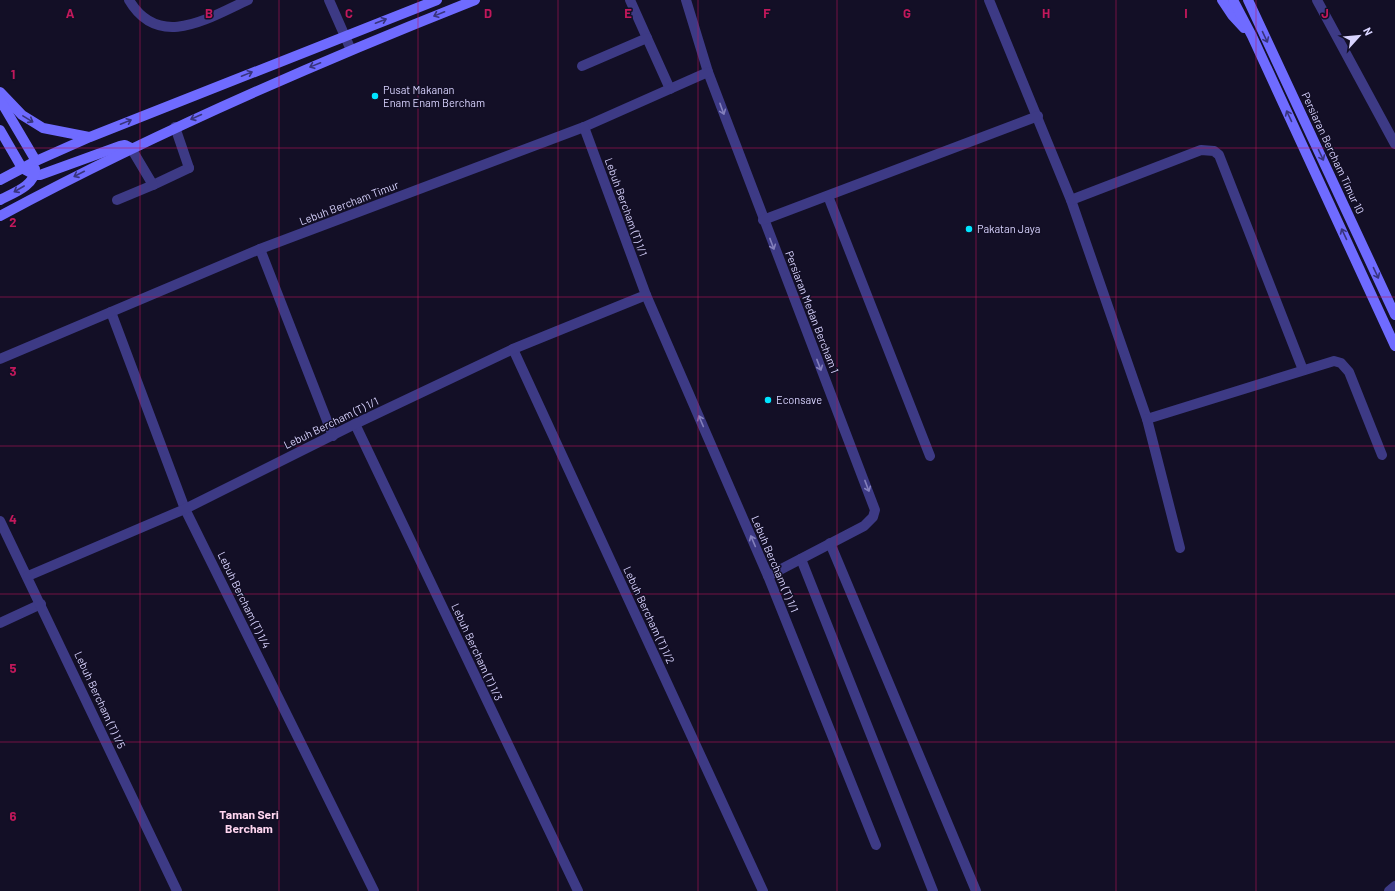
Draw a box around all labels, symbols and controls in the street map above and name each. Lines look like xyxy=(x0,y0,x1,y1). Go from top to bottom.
text: A xyxy=(66,5,75,21)
text: B xyxy=(205,5,213,21)
text: C xyxy=(345,5,353,21)
text: D xyxy=(484,5,492,21)
text: E xyxy=(624,5,632,21)
text: F xyxy=(763,5,771,21)
text: G xyxy=(903,5,911,21)
text: H xyxy=(1042,5,1050,21)
text: I xyxy=(1184,5,1188,21)
text: J xyxy=(1321,5,1329,21)
one-way arrow xyxy=(433,11,445,19)
north arrow xyxy=(1339,16,1379,56)
one-way arrow xyxy=(375,17,387,25)
text: N xyxy=(1361,25,1376,37)
one-way arrow xyxy=(1262,31,1269,43)
one-way arrow xyxy=(310,62,322,69)
text: 1 xyxy=(11,66,15,82)
one-way arrow xyxy=(241,70,253,78)
place label: Pusat Makanan Enam Enam Bercham xyxy=(383,83,485,109)
street label: Persiaran Bercham Timur 10 xyxy=(1299,90,1367,216)
marker: Pusat Makanan Enam Enam Bercham xyxy=(370,91,380,101)
one-way arrow xyxy=(718,102,726,114)
one-way arrow xyxy=(1285,110,1292,122)
one-way arrow xyxy=(191,114,203,121)
one-way arrow xyxy=(22,115,34,123)
one-way arrow xyxy=(120,118,132,126)
one-way arrow xyxy=(1318,149,1325,161)
street label: Lebuh Bercham (T) 1/1 xyxy=(603,156,650,258)
one-way arrow xyxy=(74,171,86,179)
street label: Lebuh Bercham Timur xyxy=(297,178,400,227)
one-way arrow xyxy=(13,186,25,194)
text: 2 xyxy=(9,214,17,230)
place label: Pakatan Jaya xyxy=(977,222,1040,235)
marker: Pakatan Jaya xyxy=(964,224,974,234)
one-way arrow xyxy=(1340,228,1347,240)
one-way arrow xyxy=(769,237,777,249)
street label: Persiaran Medan Bercham 1 xyxy=(783,249,842,375)
one-way arrow xyxy=(1373,266,1380,278)
one-way arrow xyxy=(816,358,824,370)
text: 3 xyxy=(9,363,17,379)
place label: Econsave xyxy=(776,393,822,406)
street label: Lebuh Bercham (T) 1/1 xyxy=(281,394,380,451)
marker: Econsave xyxy=(763,395,773,405)
one-way arrow xyxy=(697,416,704,428)
one-way arrow xyxy=(863,480,871,492)
text: 4 xyxy=(9,511,17,527)
street label: Lebuh Bercham (T) 1/1 xyxy=(749,514,802,614)
one-way arrow xyxy=(748,535,756,547)
street label: Lebuh Bercham (T) 1/4 xyxy=(215,549,274,650)
street label: Lebuh Bercham (T) 1/2 xyxy=(621,564,678,666)
street label: Lebuh Bercham (T) 1/3 xyxy=(449,601,506,702)
street label: Lebuh Bercham (T) 1/5 xyxy=(72,649,129,751)
text: 5 xyxy=(9,660,17,676)
district label: Taman Seri Bercham xyxy=(219,807,279,835)
text: 6 xyxy=(10,808,17,824)

